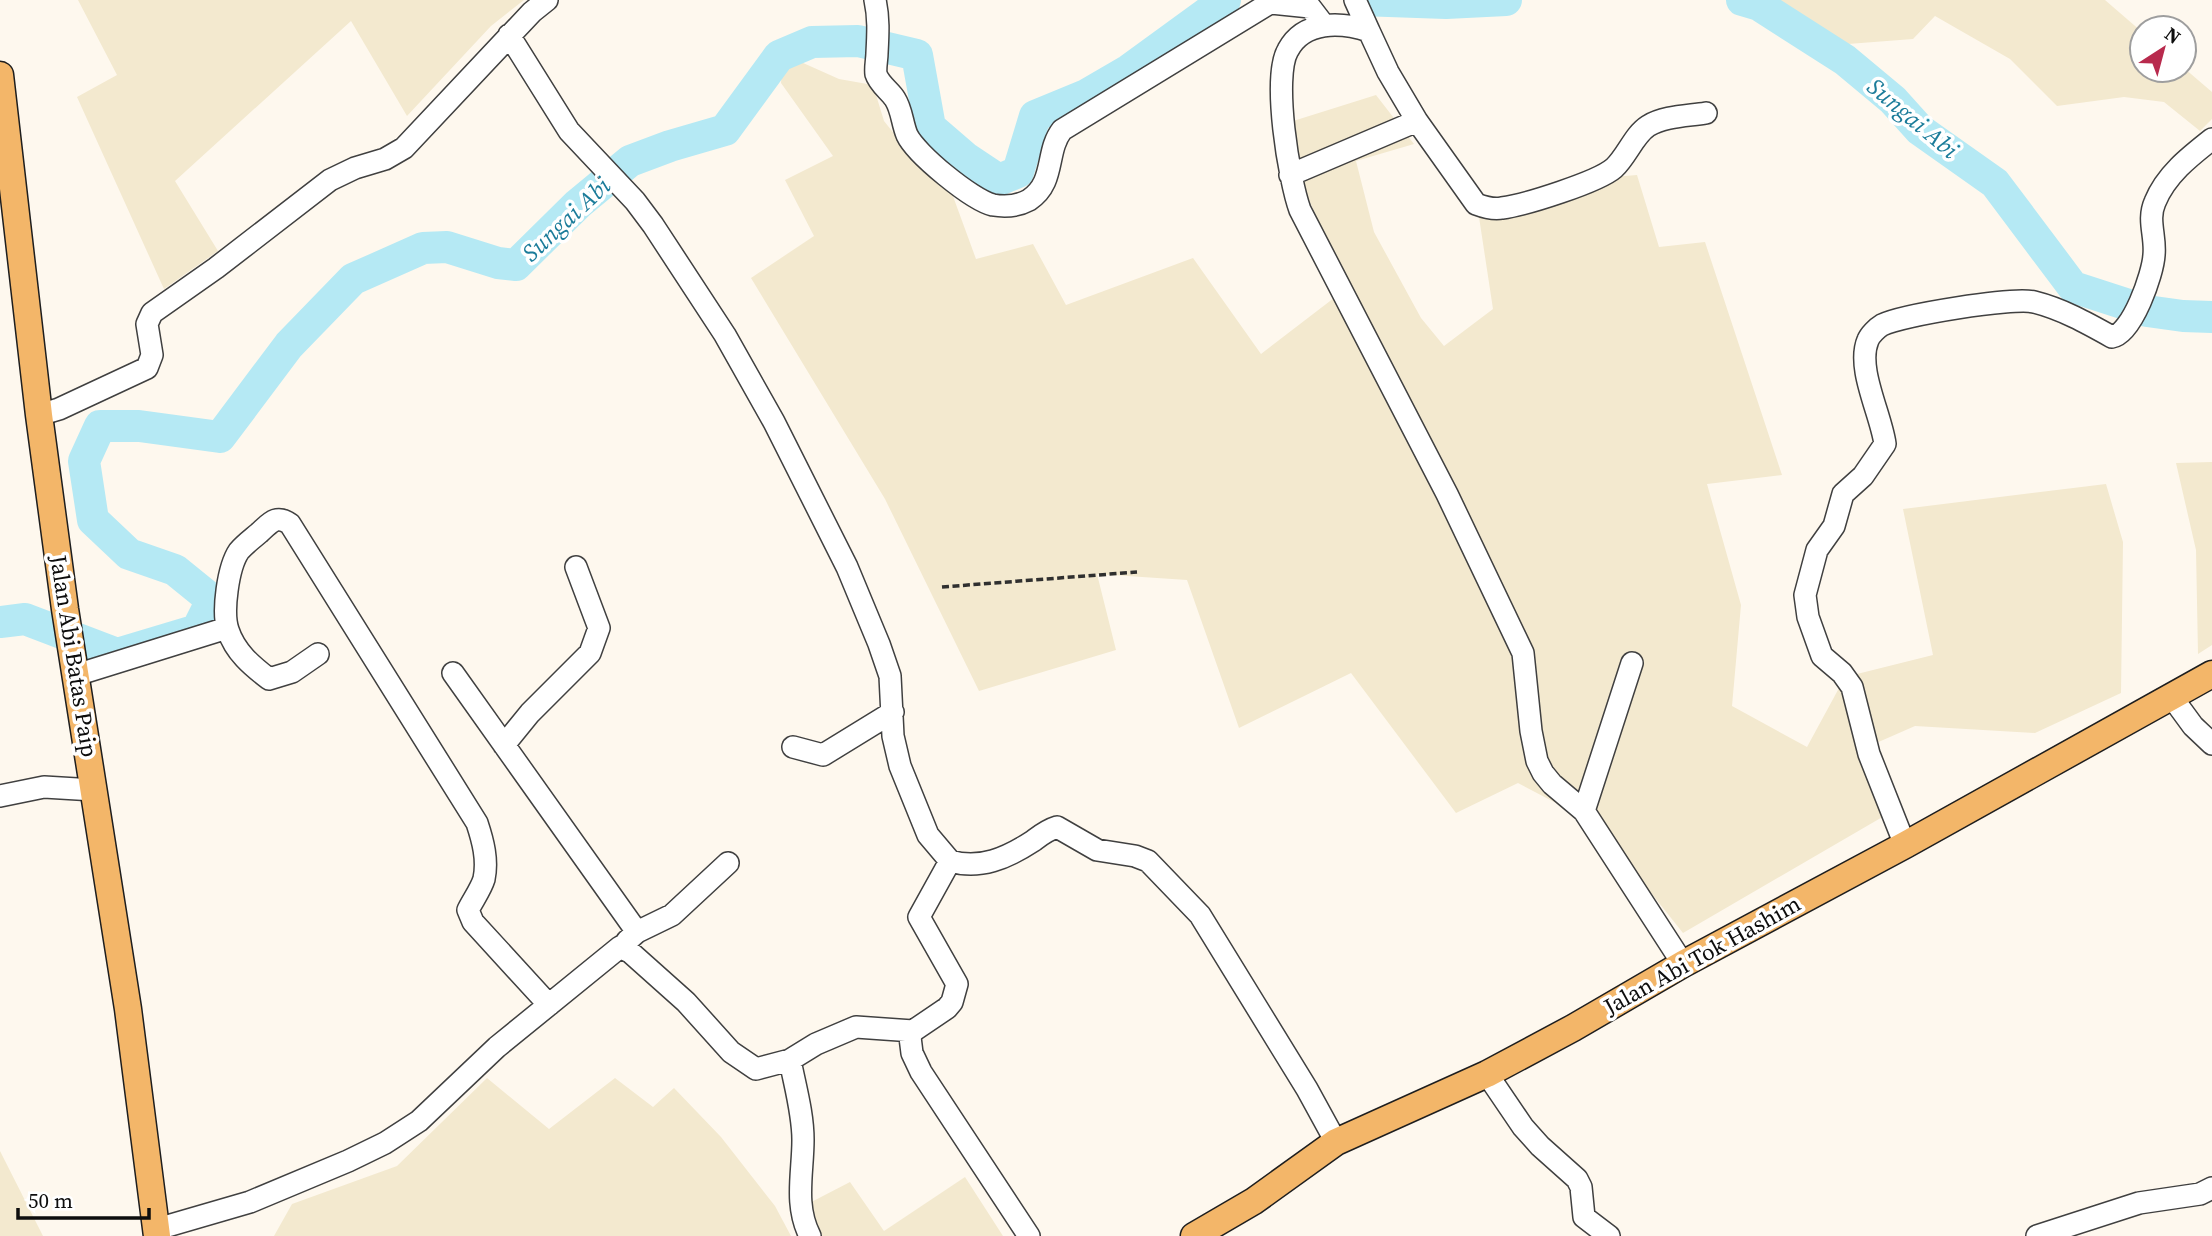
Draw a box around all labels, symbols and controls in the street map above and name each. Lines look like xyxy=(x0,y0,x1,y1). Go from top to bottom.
north arrow xyxy=(2128,14,2198,84)
text: N xyxy=(2160,21,2186,50)
water label: Sungai Abi xyxy=(1860,70,1966,166)
water label: Sungai Abi xyxy=(515,169,618,269)
street label: Jalan Abi Batas Paip xyxy=(42,552,106,759)
street label: Jalan Abi Tok Hashim xyxy=(1597,887,1806,1023)
scale bar xyxy=(18,1176,149,1220)
text: 50 m xyxy=(28,1186,73,1215)

